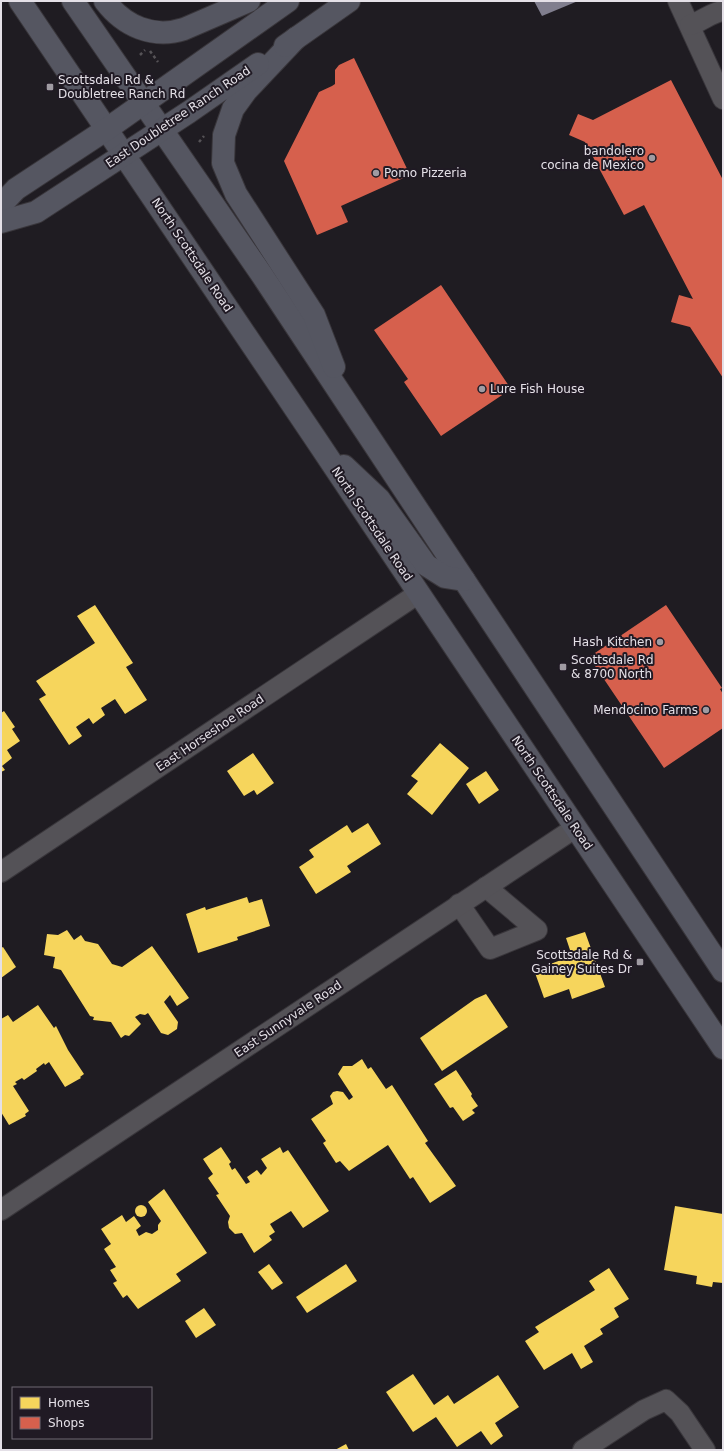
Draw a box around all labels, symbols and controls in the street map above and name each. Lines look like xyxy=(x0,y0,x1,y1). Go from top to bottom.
street label: East Doubletree Ranch Road xyxy=(103,63,253,171)
place label: Scottsdale Rd & Doubletree Ranch Rd xyxy=(58,73,185,101)
marker: Scottsdale Rd & Doubletree Ranch Rd xyxy=(45,82,55,92)
place label: bandolero cocina de Mexico xyxy=(541,144,644,172)
marker: bandolero cocina de Mexico xyxy=(647,153,657,163)
place label: Pomo Pizzeria xyxy=(384,166,467,180)
marker: Pomo Pizzeria xyxy=(371,168,381,178)
street label: North Scottsdale Road xyxy=(149,195,235,315)
place label: Lure Fish House xyxy=(490,382,585,396)
marker: Lure Fish House xyxy=(477,384,487,394)
street label: North Scottsdale Road xyxy=(329,464,415,584)
place label: Hash Kitchen xyxy=(573,635,652,649)
marker: Hash Kitchen xyxy=(655,637,665,647)
place label: Scottsdale Rd & 8700 North xyxy=(571,653,654,681)
marker: Scottsdale Rd & 8700 North xyxy=(558,662,568,672)
street label: East Horseshoe Road xyxy=(153,692,267,774)
place label: Mendocino Farms xyxy=(593,703,698,717)
marker: Mendocino Farms xyxy=(701,705,711,715)
street label: North Scottsdale Road xyxy=(509,733,595,853)
place label: Scottsdale Rd & Gainey Suites Dr xyxy=(531,948,632,976)
marker: Scottsdale Rd & Gainey Suites Dr xyxy=(635,957,645,967)
street label: East Sunnyvale Road xyxy=(232,978,344,1060)
legend xyxy=(12,1387,152,1439)
text: Homes xyxy=(48,1396,90,1410)
text: Shops xyxy=(48,1416,84,1430)

